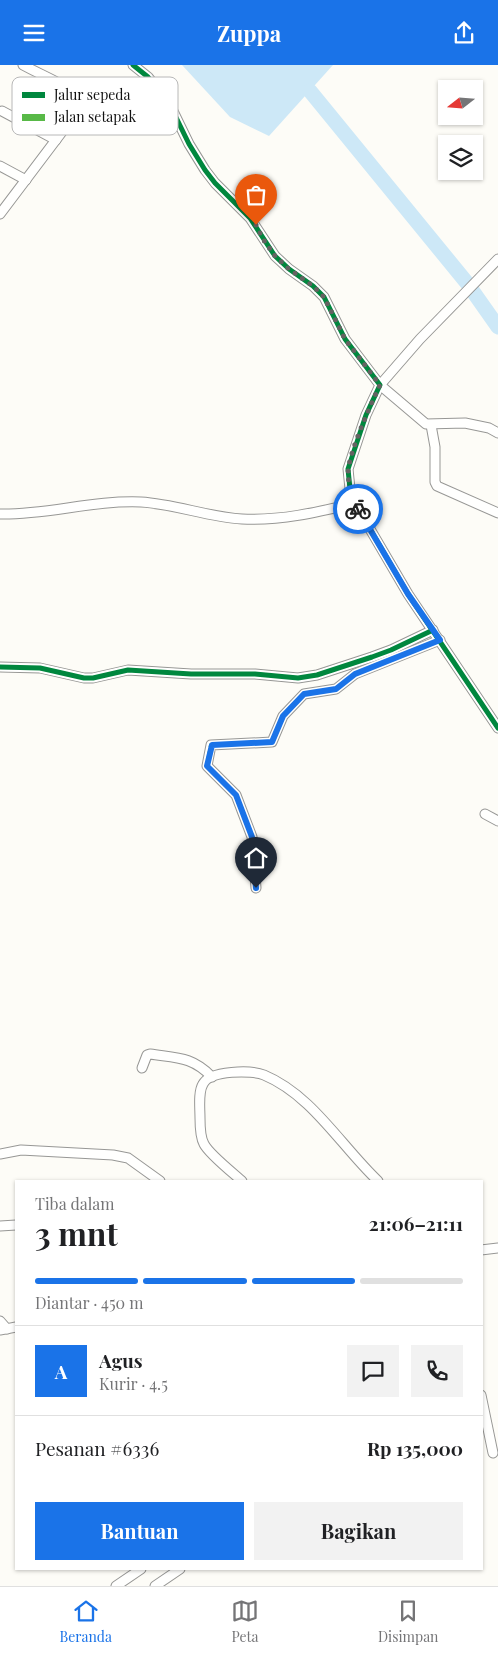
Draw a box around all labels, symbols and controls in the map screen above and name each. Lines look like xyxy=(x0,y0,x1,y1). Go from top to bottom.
text: Zuppa xyxy=(217,18,281,48)
icon: menu xyxy=(20,19,48,47)
icon: share xyxy=(450,19,478,47)
legend xyxy=(12,77,178,135)
north arrow xyxy=(438,80,482,125)
map controls xyxy=(438,80,483,180)
text: Jalur sepeda xyxy=(53,85,130,104)
text: Jalan setapak xyxy=(53,107,136,126)
button: layers xyxy=(438,135,483,180)
pin xyxy=(235,174,277,225)
icon: bag xyxy=(242,181,270,209)
courier xyxy=(333,484,383,534)
icon: bike xyxy=(344,495,372,523)
pin xyxy=(235,837,277,888)
icon: home xyxy=(242,844,270,872)
text: Tiba dalam xyxy=(35,1193,114,1214)
text: 21:06–21:11 xyxy=(369,1210,463,1236)
text: 3 mnt xyxy=(35,1211,118,1254)
text: Diantar · 450 m xyxy=(35,1292,143,1313)
button: chat xyxy=(347,1345,399,1397)
button: phone xyxy=(411,1345,463,1397)
text: Agus xyxy=(99,1347,142,1373)
text: A xyxy=(55,1358,67,1384)
text: Kurir · 4.5 xyxy=(99,1373,168,1394)
text: Pesanan #6336 xyxy=(35,1435,159,1461)
text: Rp 135,000 xyxy=(367,1435,463,1461)
button: Bantuan xyxy=(35,1502,244,1560)
button: Bagikan xyxy=(254,1502,463,1560)
tab: Beranda xyxy=(60,1597,112,1646)
tab: Peta xyxy=(231,1597,259,1646)
tab: Disimpan xyxy=(378,1597,438,1646)

